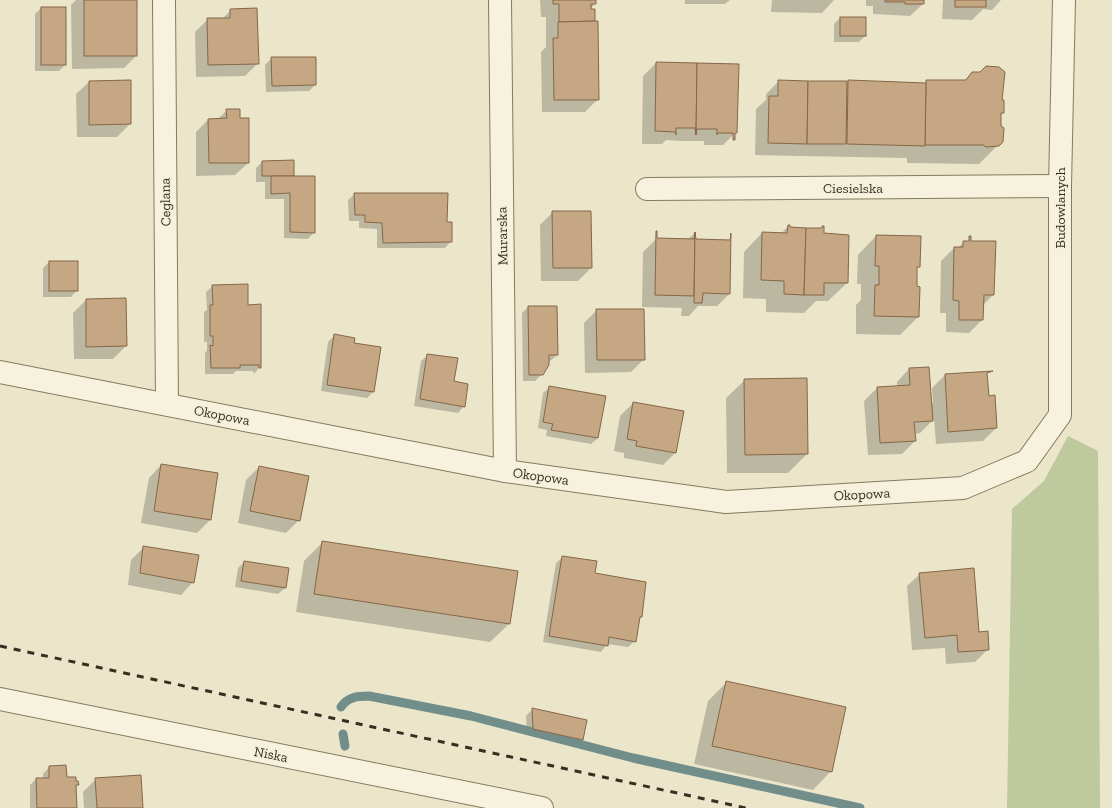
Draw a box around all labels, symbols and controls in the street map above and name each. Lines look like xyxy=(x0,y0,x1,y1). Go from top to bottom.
street label: Budowlanych xyxy=(1052,167,1069,249)
street label: Ceglana xyxy=(157,177,174,226)
street label: Ciesielska xyxy=(823,180,883,197)
street label: Murarska xyxy=(493,206,512,265)
street label: Okopowa xyxy=(193,402,251,429)
street label: Okopowa xyxy=(512,464,570,489)
street label: Okopowa xyxy=(833,485,891,504)
street label: Niska xyxy=(252,743,290,766)

